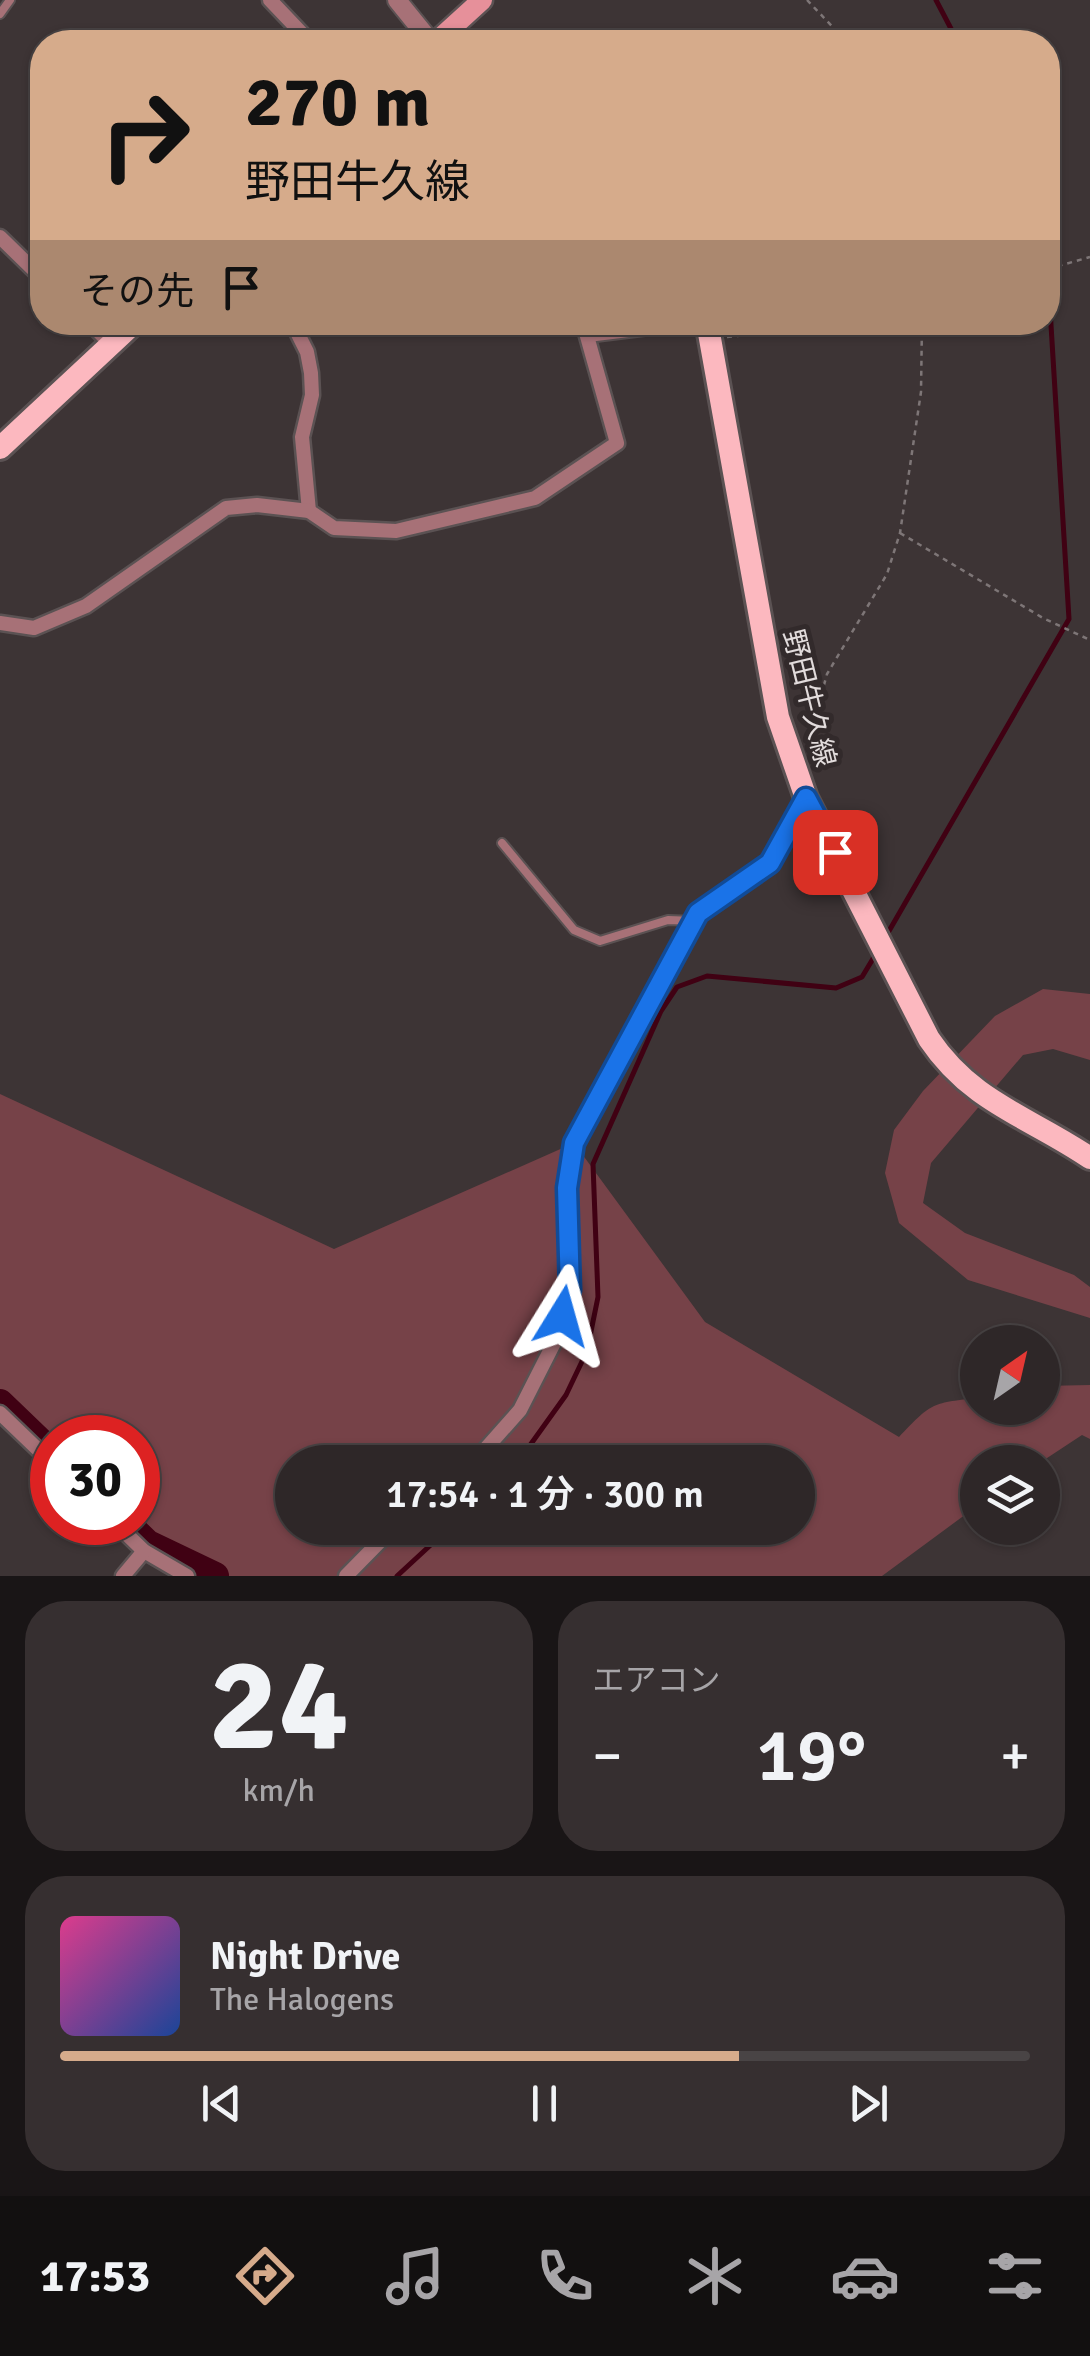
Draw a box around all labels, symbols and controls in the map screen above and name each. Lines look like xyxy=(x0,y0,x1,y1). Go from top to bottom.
text: 270 m xyxy=(245,59,430,145)
icon: right xyxy=(80,70,210,200)
text: 野田牛久線 xyxy=(245,155,470,210)
icon: arrive xyxy=(214,260,269,315)
text: その先 xyxy=(80,268,194,315)
street label: 野田牛久線 xyxy=(776,626,842,770)
pin xyxy=(793,810,878,895)
icon: arrive xyxy=(808,825,863,880)
position arrow xyxy=(510,1264,614,1368)
north arrow xyxy=(960,1325,1060,1425)
map controls xyxy=(960,1325,1060,1545)
speed limit sign: 30 xyxy=(30,1415,160,1545)
button: layers xyxy=(960,1445,1060,1545)
text: 17:54 · 1 分 · 300 m xyxy=(386,1471,704,1518)
text: 24 xyxy=(209,1626,349,1786)
text: エアコン xyxy=(593,1661,721,1700)
text: 19° xyxy=(756,1709,866,1802)
text: − xyxy=(593,1722,622,1790)
text: + xyxy=(1000,1722,1030,1790)
text: km/h xyxy=(243,1771,315,1810)
text: Night Drive xyxy=(210,1933,400,1980)
text: The Halogens xyxy=(210,1980,394,2019)
icon: previous xyxy=(194,2076,249,2131)
icon: pause xyxy=(517,2076,572,2131)
icon: next xyxy=(841,2076,896,2131)
icon: directions xyxy=(230,2241,300,2311)
icon: music xyxy=(380,2241,450,2311)
icon: phone xyxy=(530,2241,600,2311)
icon: climate xyxy=(680,2241,750,2311)
icon: car xyxy=(830,2241,900,2311)
icon: filters xyxy=(980,2241,1050,2311)
text: 17:53 xyxy=(40,2249,150,2304)

